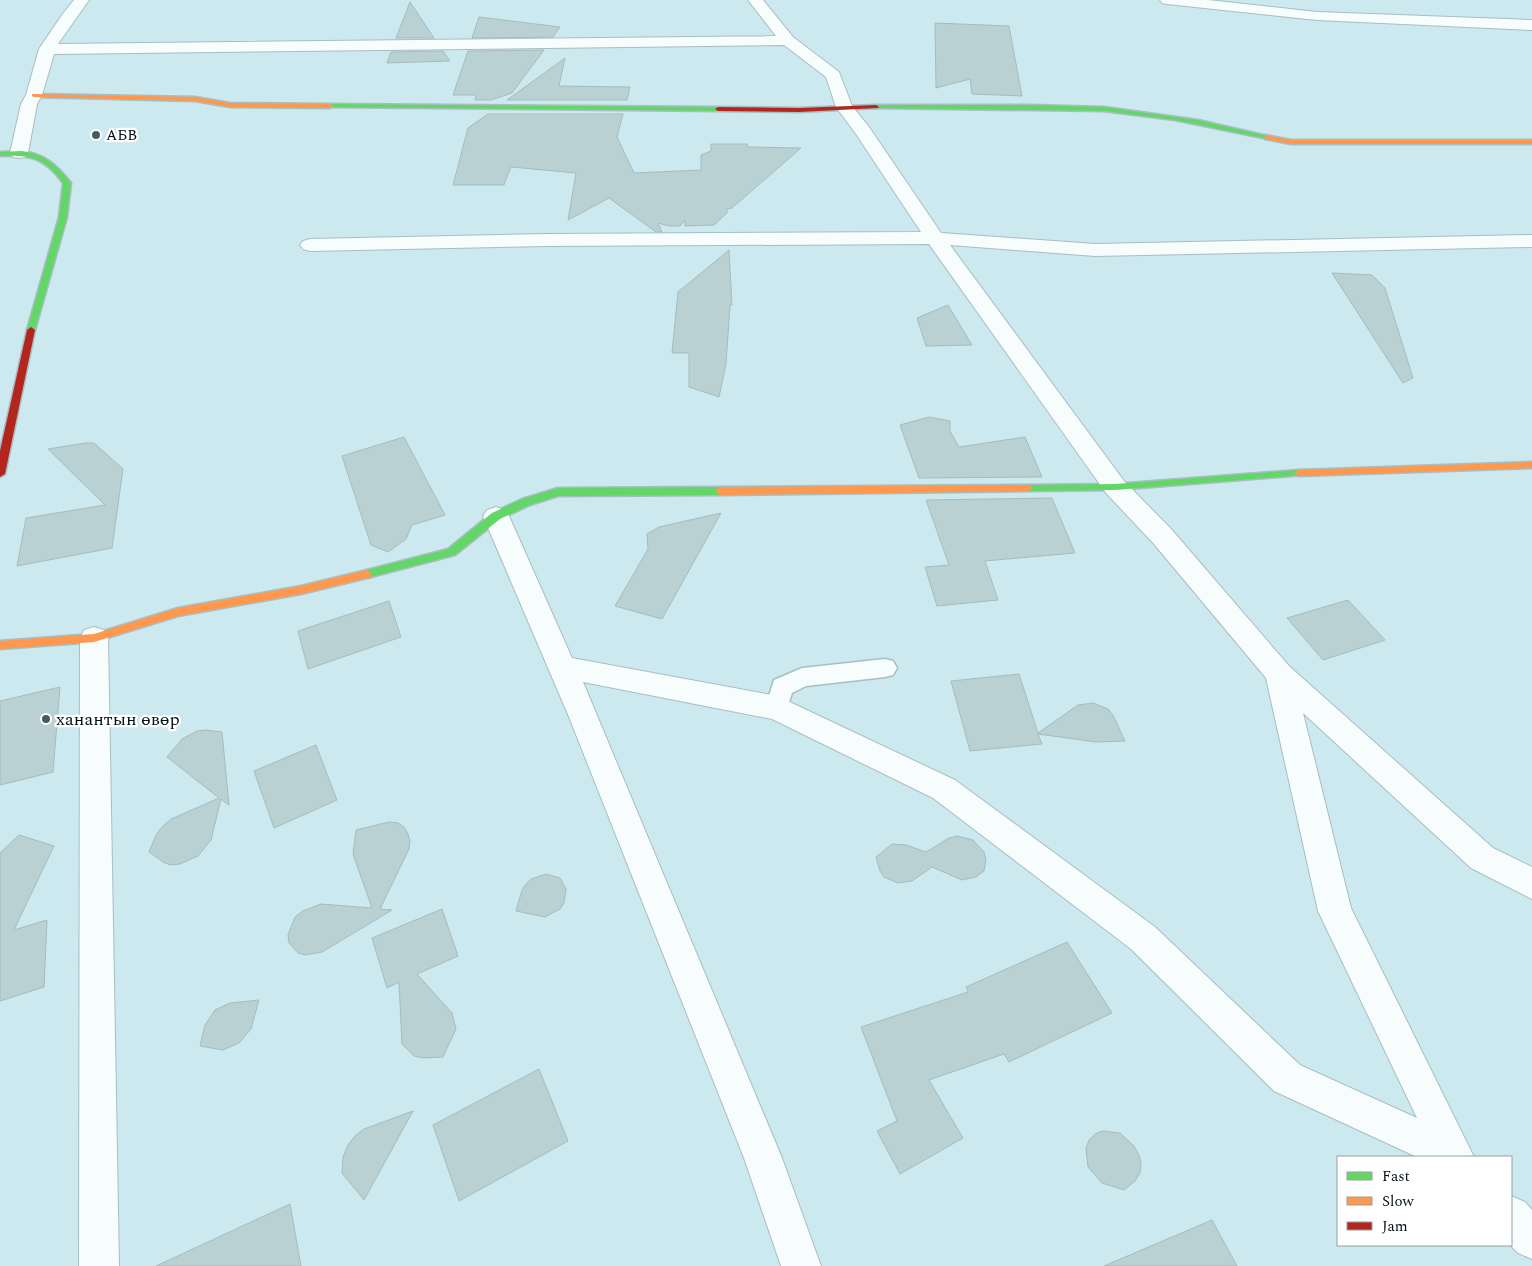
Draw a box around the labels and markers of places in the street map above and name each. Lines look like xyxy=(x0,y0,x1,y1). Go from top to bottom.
place label: АБВ xyxy=(106,124,137,147)
marker: АБВ xyxy=(90,129,102,141)
place label: ханантын өвөр xyxy=(56,706,180,733)
marker: ханантын өвөр xyxy=(40,713,52,725)

